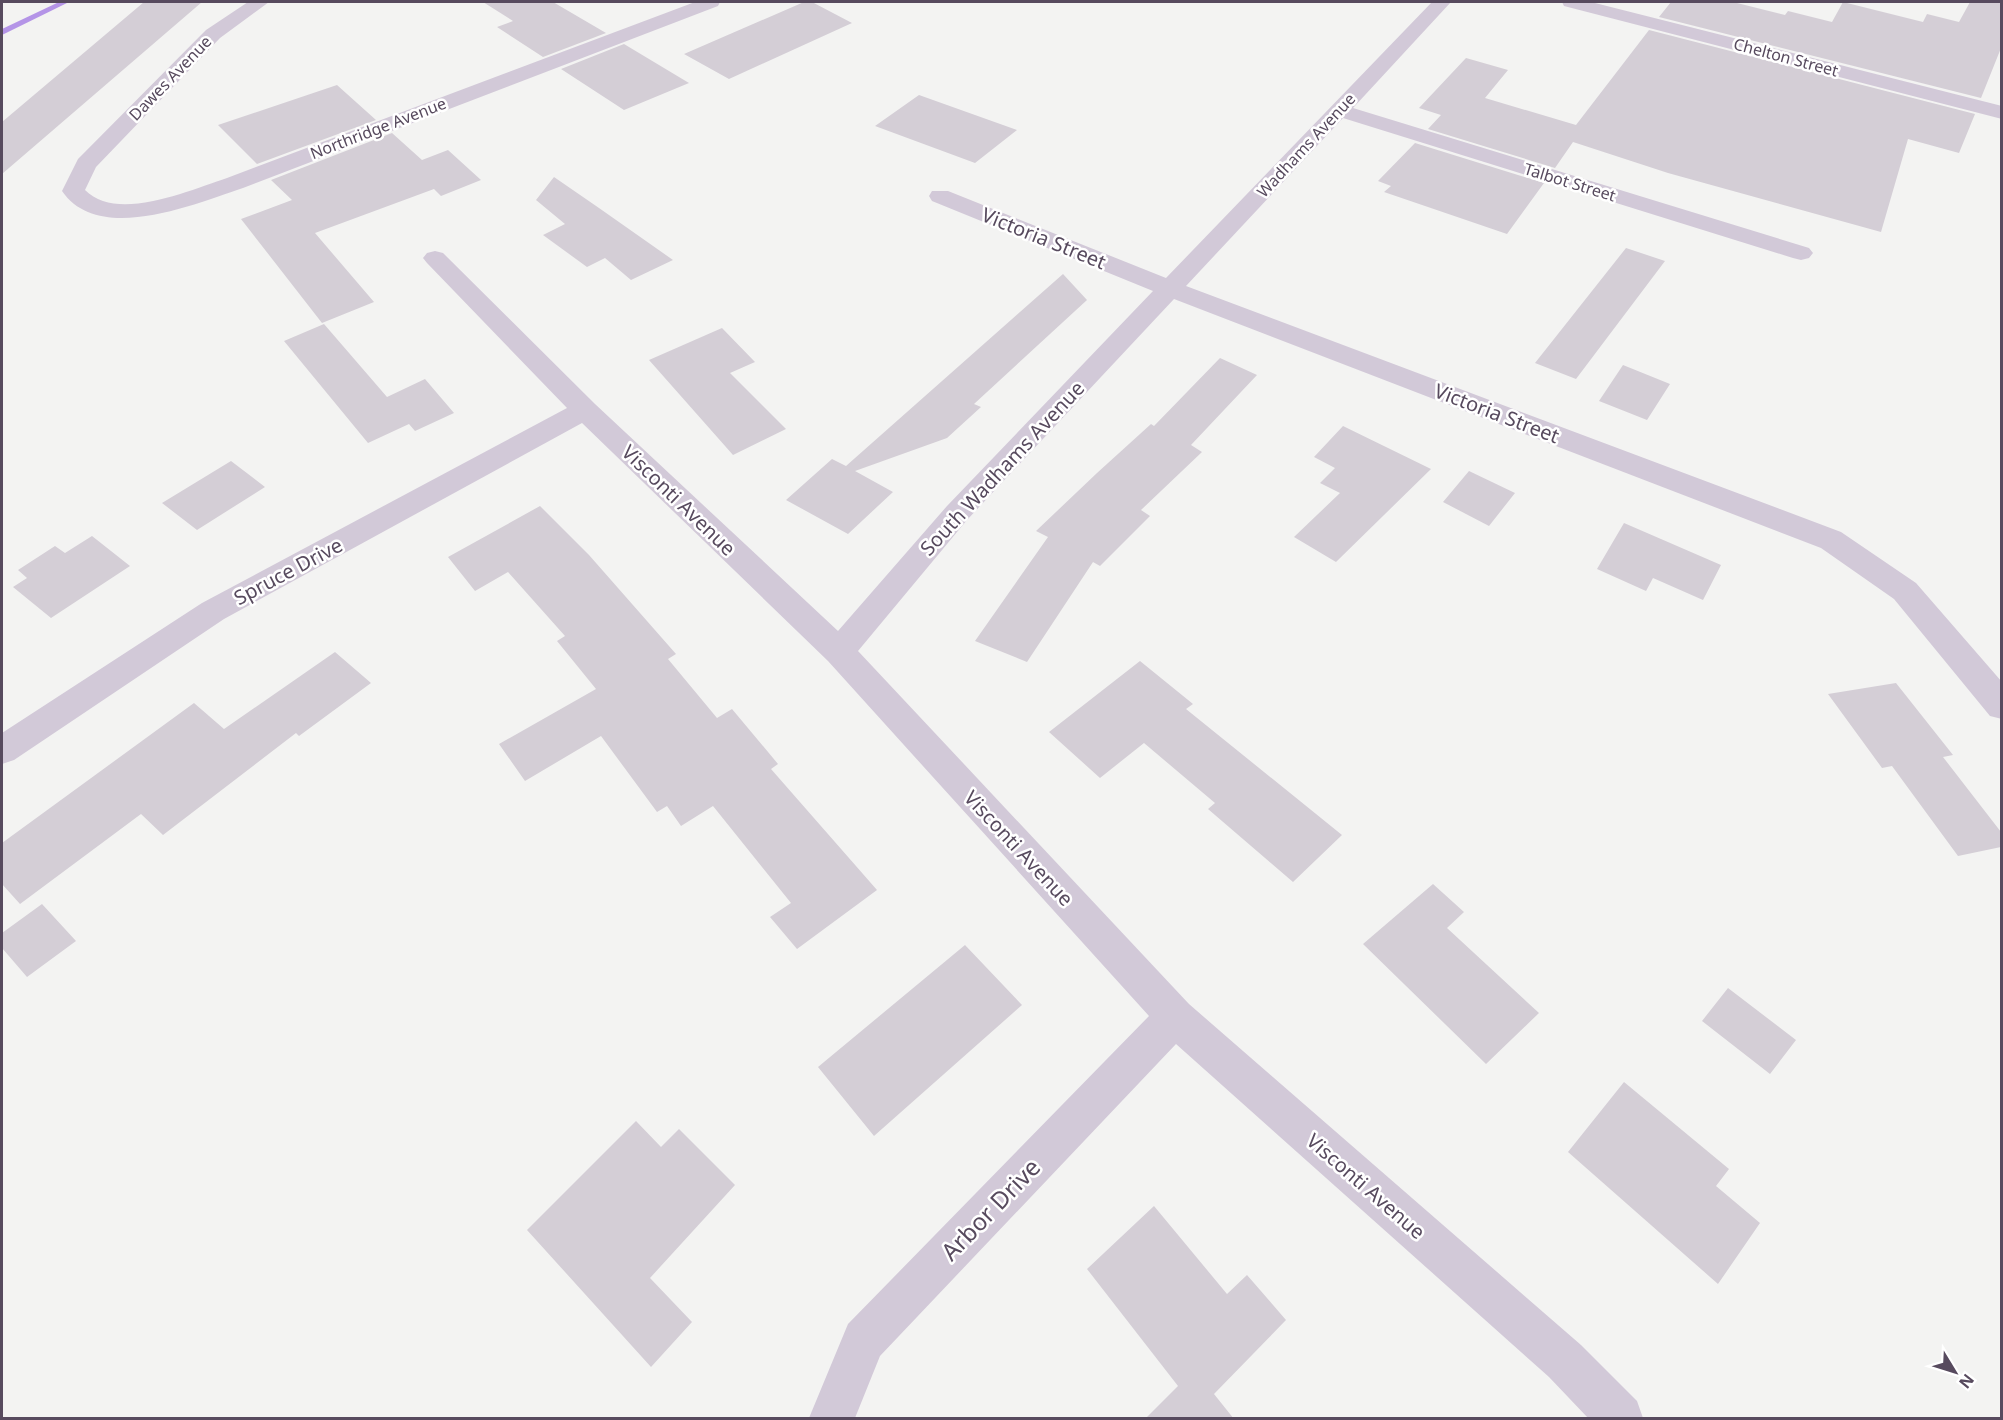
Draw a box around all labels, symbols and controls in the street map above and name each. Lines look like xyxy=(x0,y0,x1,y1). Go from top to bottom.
street label: Dawes Avenue xyxy=(124,31,216,125)
street label: Chelton Street xyxy=(1731,32,1841,82)
street label: Wadhams Avenue xyxy=(1252,88,1360,202)
street label: Northridge Avenue xyxy=(307,92,449,164)
street label: Talbot Street xyxy=(1521,158,1619,206)
street label: Victoria Street xyxy=(978,201,1110,275)
street label: South Wadhams Avenue xyxy=(914,375,1090,561)
street label: Victoria Street xyxy=(1431,377,1563,449)
street label: Visconti Avenue xyxy=(616,439,742,561)
street label: Spruce Drive xyxy=(229,531,347,611)
street label: Visconti Avenue xyxy=(958,784,1080,912)
street label: Visconti Avenue xyxy=(1301,1127,1431,1245)
street label: Arbor Drive xyxy=(933,1151,1047,1267)
north arrow xyxy=(1925,1342,1985,1402)
text: N xyxy=(1954,1369,1979,1393)

